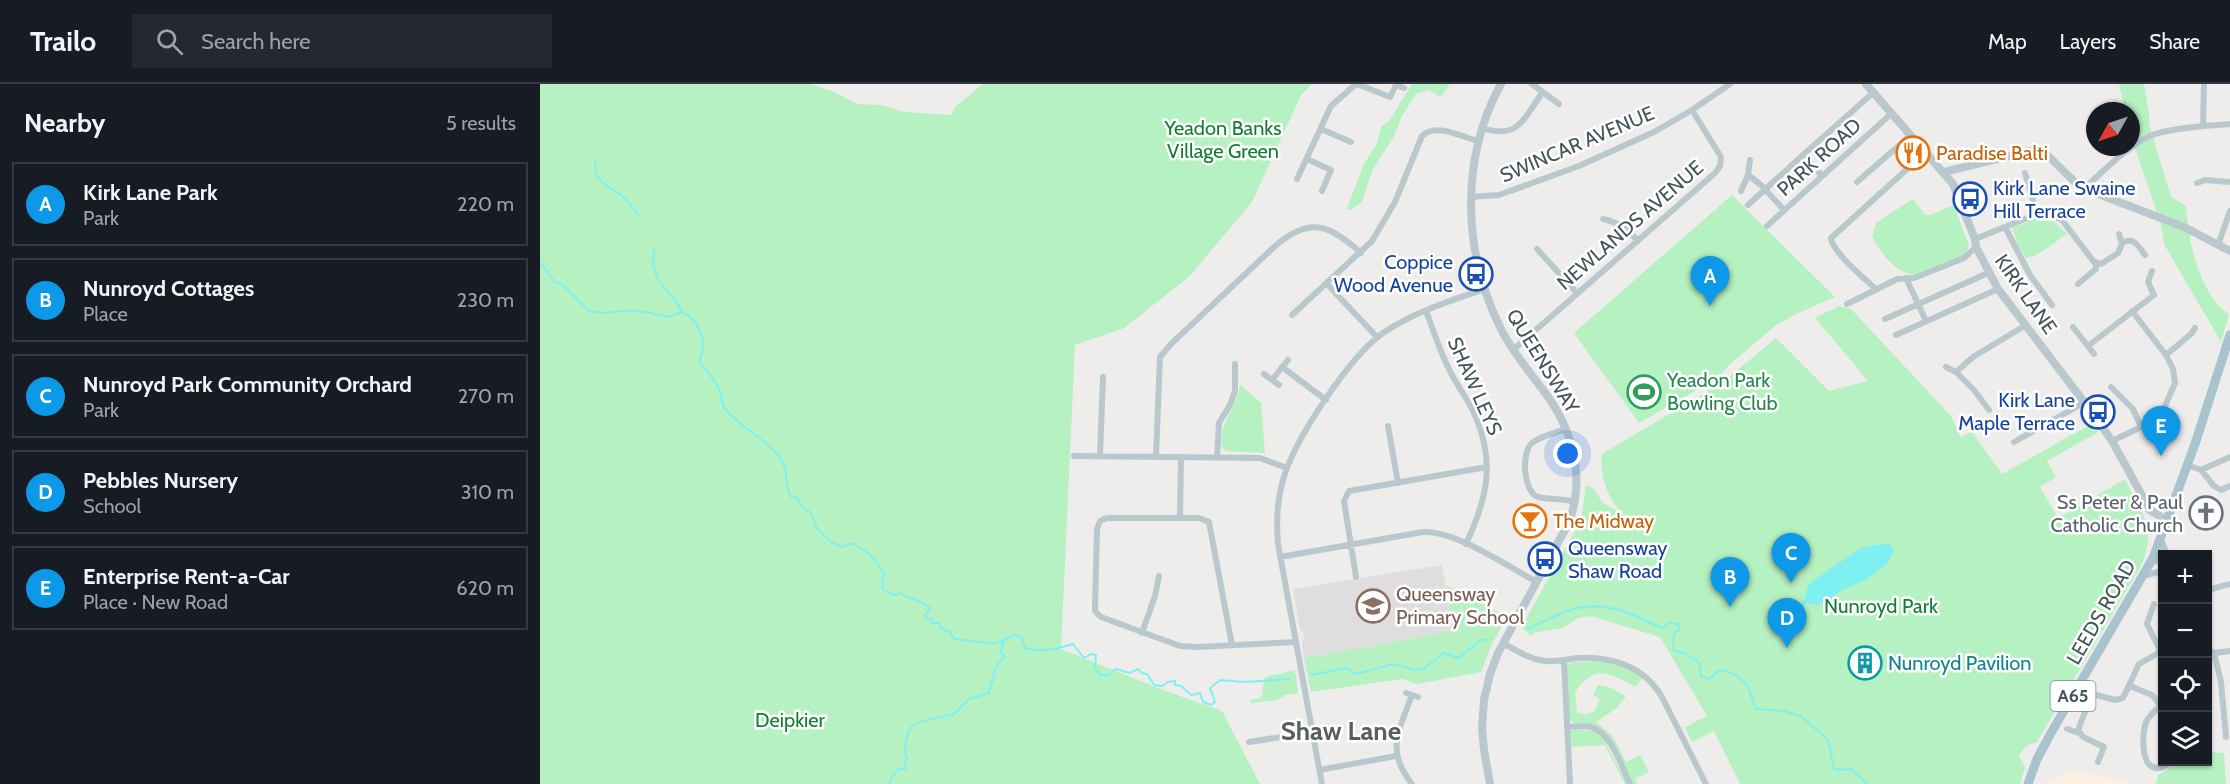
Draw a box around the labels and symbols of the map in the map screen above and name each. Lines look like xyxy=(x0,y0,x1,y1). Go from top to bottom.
street label: SWINCAR AVENUE xyxy=(1496,101,1658,187)
north arrow xyxy=(2086,102,2140,156)
street label: PARK ROAD xyxy=(1772,113,1866,201)
park label: Yeadon Banks Village Green xyxy=(1163,116,1282,163)
restaurant icon: Paradise Balti xyxy=(1895,135,1931,171)
place label: Paradise Balti xyxy=(1936,141,2048,165)
street label: NEWLANDS AVENUE xyxy=(1552,155,1708,295)
place label: Kirk Lane Swaine Hill Terrace xyxy=(1993,176,2135,223)
bus stop icon: Kirk Lane Swaine Hill Terrace xyxy=(1952,181,1988,217)
place label: Coppice Wood Avenue xyxy=(1334,250,1453,297)
street label: KIRK LANE xyxy=(1990,250,2062,338)
bus stop icon: Coppice Wood Avenue xyxy=(1458,256,1494,292)
pin: A xyxy=(1690,256,1730,306)
street label: QUEENSWAY xyxy=(1501,304,1585,418)
street label: SHAW LEYS xyxy=(1443,333,1507,439)
place label: Yeadon Park Bowling Club xyxy=(1666,368,1778,415)
sports icon: Yeadon Park Bowling Club xyxy=(1626,374,1662,410)
place label: Kirk Lane Maple Terrace xyxy=(1958,388,2075,435)
bus stop icon: Kirk Lane Maple Terrace xyxy=(2080,394,2116,430)
pin: E xyxy=(2142,406,2180,456)
your location xyxy=(1553,439,1582,468)
place label: Ss Peter & Paul Catholic Church xyxy=(2051,490,2183,537)
church icon: Ss Peter & Paul Catholic Church xyxy=(2188,495,2224,531)
bar icon: The Midway xyxy=(1512,503,1548,539)
place label: The Midway xyxy=(1553,509,1654,533)
pin: C xyxy=(1772,534,1810,583)
place label: Queensway Shaw Road xyxy=(1568,536,1667,583)
bus stop icon: Queensway Shaw Road xyxy=(1527,541,1563,577)
street label: LEEDS ROAD xyxy=(2061,555,2141,669)
pin: B xyxy=(1710,558,1750,607)
place label: Queensway Primary School xyxy=(1396,582,1524,629)
school or university icon: Queensway Primary School xyxy=(1355,588,1391,624)
park label: Nunroyd Park xyxy=(1824,594,1938,618)
pin: D xyxy=(1768,598,1806,648)
building icon: Nunroyd Pavilion xyxy=(1847,645,1883,681)
place label: Nunroyd Pavilion xyxy=(1888,651,2031,675)
road number: A65 xyxy=(2050,681,2096,711)
park label: Deipkier xyxy=(755,708,826,732)
district label: Shaw Lane xyxy=(1281,715,1401,747)

